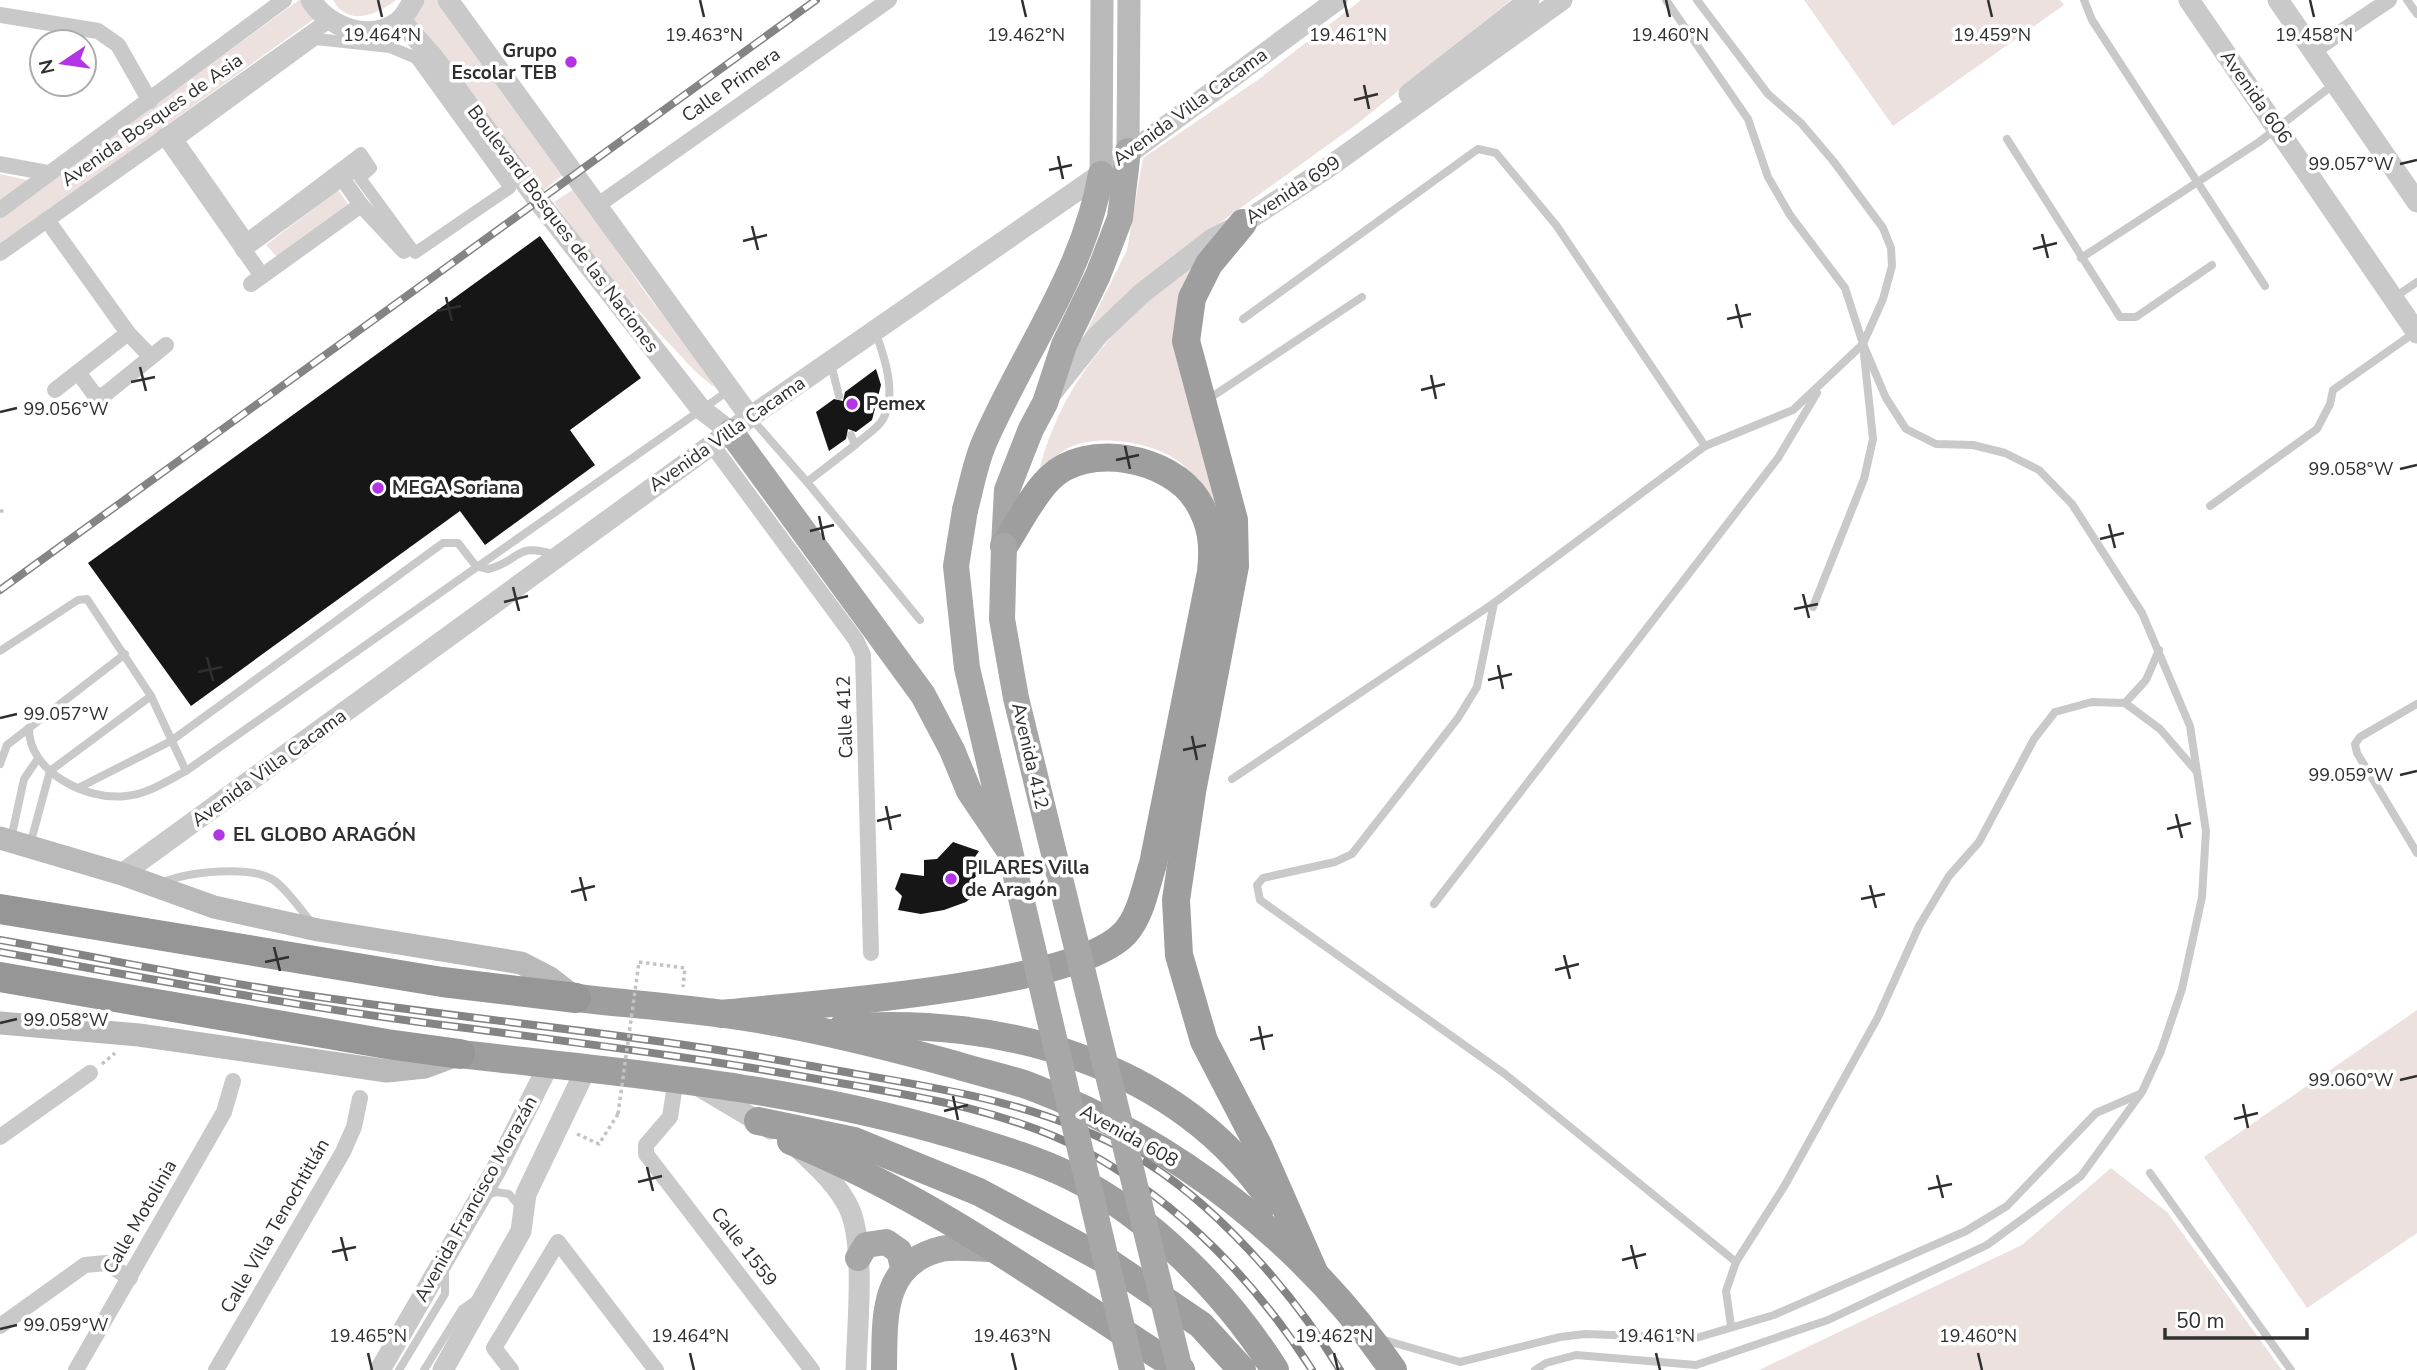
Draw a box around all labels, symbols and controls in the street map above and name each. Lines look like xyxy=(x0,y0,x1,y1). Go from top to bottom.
text: 19.464°N xyxy=(343,23,421,47)
text: 19.463°N xyxy=(665,23,743,47)
text: 19.462°N xyxy=(987,23,1065,47)
text: 19.461°N xyxy=(1309,23,1387,47)
text: 19.460°N xyxy=(1631,23,1709,47)
text: 19.459°N xyxy=(1953,23,2031,47)
text: 19.458°N xyxy=(2275,23,2353,47)
north arrow xyxy=(28,28,98,98)
place label: Grupo Escolar TEB xyxy=(452,38,557,86)
street label: Calle Primera xyxy=(676,41,786,129)
street label: Avenida Villa Cacama xyxy=(1107,42,1273,172)
street label: Avenida 606 xyxy=(2214,45,2298,149)
street label: Avenida Bosques de Asia xyxy=(56,47,248,193)
marker: Grupo Escolar TEB xyxy=(563,54,579,70)
text: N xyxy=(33,57,62,76)
street label: Boulevard Bosques de las Naciones xyxy=(461,100,665,358)
street label: Avenida 699 xyxy=(1240,150,1346,230)
text: 99.057°W xyxy=(2309,152,2394,176)
street label: Avenida Villa Cacama xyxy=(643,370,811,498)
place label: Pemex xyxy=(866,391,926,417)
marker: Pemex xyxy=(844,396,860,412)
text: 99.056°W xyxy=(24,397,109,421)
text: 99.058°W xyxy=(2309,457,2394,481)
place label: MEGA Soriana xyxy=(392,475,520,501)
marker: MEGA Soriana xyxy=(370,480,386,496)
street label: Calle 412 xyxy=(831,675,859,759)
street label: Avenida 412 xyxy=(1005,700,1055,812)
text: 99.057°W xyxy=(24,702,109,726)
street label: Avenida Villa Cacama xyxy=(186,703,352,833)
text: 99.059°W xyxy=(2309,763,2394,787)
place label: EL GLOBO ARAGÓN xyxy=(233,822,416,848)
marker: EL GLOBO ARAGÓN xyxy=(211,827,227,843)
place label: PILARES Villa de Aragón xyxy=(965,855,1089,903)
marker: PILARES Villa de Aragón xyxy=(943,871,959,887)
text: 99.058°W xyxy=(24,1008,109,1032)
text: 99.060°W xyxy=(2309,1068,2394,1092)
street label: Avenida Francisco Morazán xyxy=(408,1091,544,1307)
street label: Avenida 608 xyxy=(1075,1098,1183,1174)
street label: Calle Villa Tenochtitlán xyxy=(214,1134,336,1318)
street label: Calle Motolinia xyxy=(97,1155,183,1279)
street label: Calle 1559 xyxy=(705,1202,783,1292)
scale bar xyxy=(2165,1296,2307,1340)
text: 50 m xyxy=(2176,1307,2225,1335)
text: 99.059°W xyxy=(24,1313,109,1337)
text: 19.465°N xyxy=(329,1324,407,1348)
text: 19.464°N xyxy=(651,1324,729,1348)
text: 19.463°N xyxy=(973,1324,1051,1348)
text: 19.462°N xyxy=(1295,1324,1373,1348)
text: 19.461°N xyxy=(1617,1324,1695,1348)
text: 19.460°N xyxy=(1939,1324,2017,1348)

